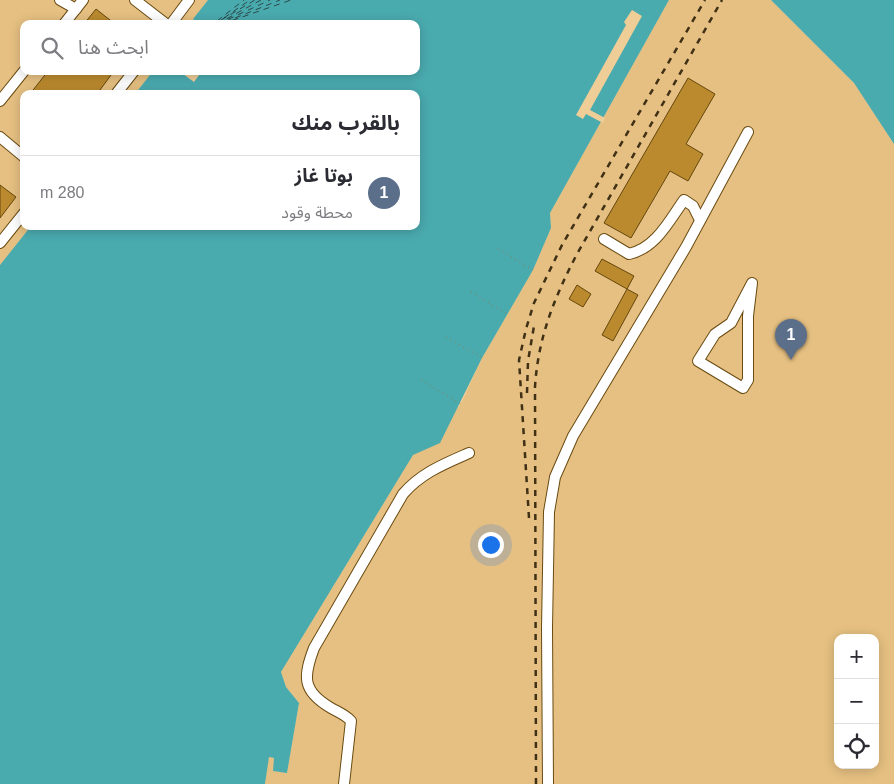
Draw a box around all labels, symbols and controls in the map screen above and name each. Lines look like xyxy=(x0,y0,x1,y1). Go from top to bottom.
search box xyxy=(20,20,420,75)
icon: search xyxy=(38,34,66,62)
text: ابحث هنا xyxy=(78,37,149,58)
text: بالقرب منك xyxy=(292,111,400,134)
text: بوتا غاز xyxy=(294,165,353,186)
text: 280 m xyxy=(40,184,84,201)
text: 1 xyxy=(380,184,388,201)
text: محطة وقود xyxy=(281,204,353,221)
pin: 1 xyxy=(775,319,807,360)
your location xyxy=(478,532,504,558)
map controls xyxy=(834,634,879,769)
button: + xyxy=(834,634,879,679)
button: − xyxy=(834,679,879,724)
button: locate xyxy=(834,724,879,769)

